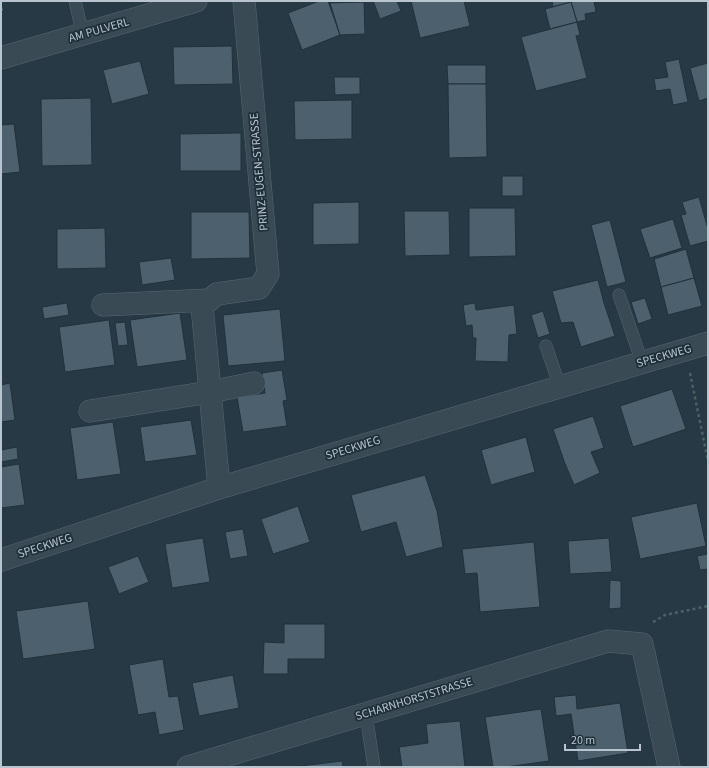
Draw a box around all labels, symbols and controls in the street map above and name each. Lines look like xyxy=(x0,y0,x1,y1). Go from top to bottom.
street label: AM PULVERL xyxy=(67,13,131,47)
street label: PRINZ-EUGEN-STRASSE xyxy=(245,112,273,232)
street label: SPECKWEG xyxy=(635,340,693,372)
street label: SPECKWEG xyxy=(324,432,382,464)
street label: SPECKWEG xyxy=(16,529,74,563)
street label: SCHARNHORSTSTRASSE xyxy=(353,673,475,725)
scale bar xyxy=(565,726,640,752)
text: 20 m xyxy=(571,732,595,749)

